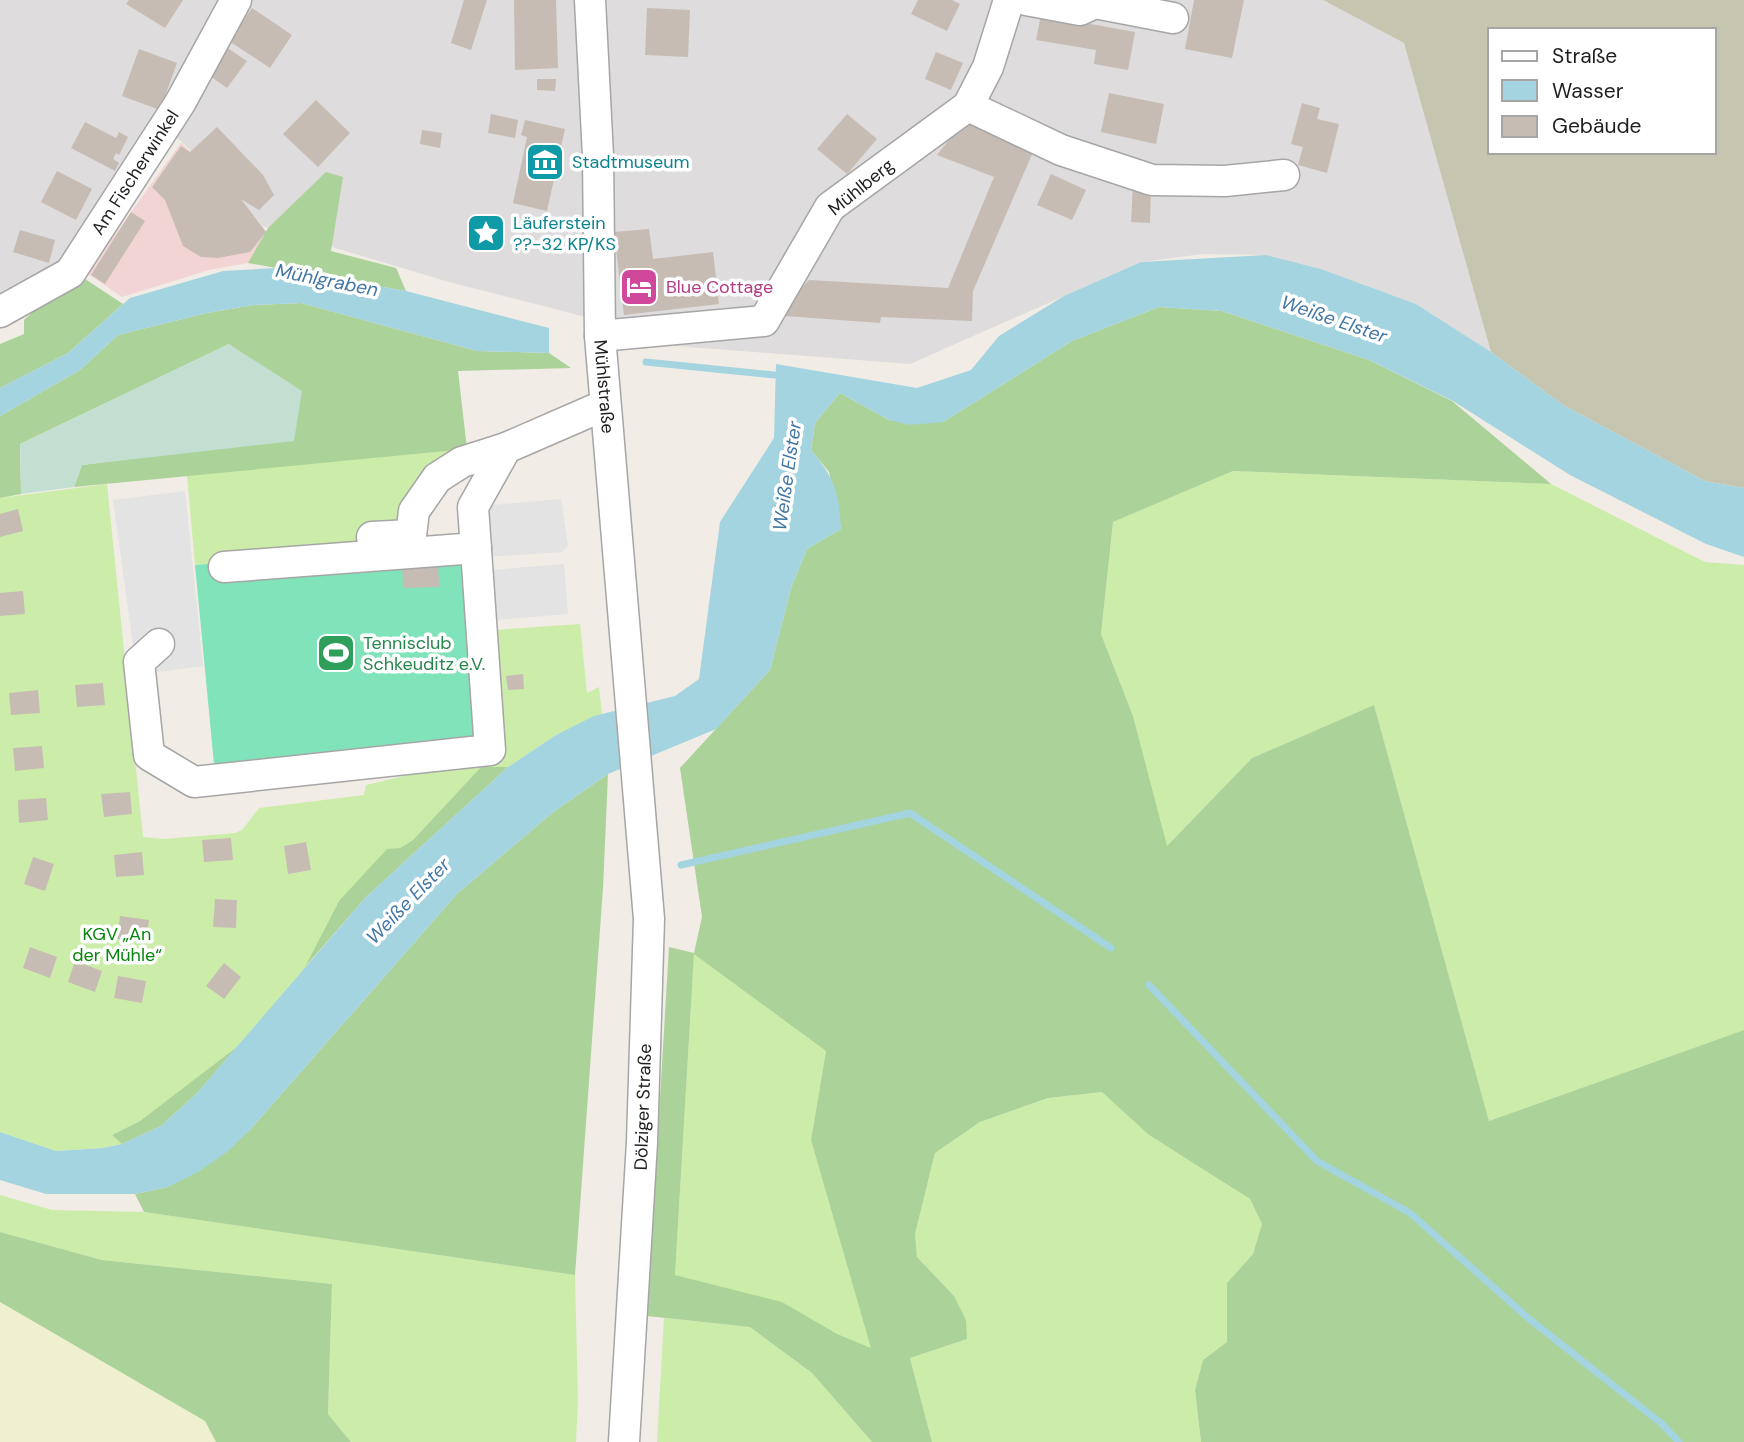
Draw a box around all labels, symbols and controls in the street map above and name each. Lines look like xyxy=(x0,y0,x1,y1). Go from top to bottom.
legend xyxy=(1488,28,1716,154)
text: Straße xyxy=(1552,42,1617,70)
text: Wasser xyxy=(1552,77,1624,105)
street label: Am Fischerwinkel xyxy=(86,105,184,240)
text: Gebäude xyxy=(1552,112,1642,140)
museum icon: Stadtmuseum xyxy=(524,141,566,183)
place label: Stadtmuseum xyxy=(572,150,690,174)
street label: Mühlberg xyxy=(823,153,899,221)
place label: Läuferstein ??-32 KP/KS xyxy=(513,211,616,256)
place icon: Läuferstein ??-32 KP/KS xyxy=(465,212,507,254)
water label: Mühlgraben xyxy=(274,258,380,302)
hotel icon: Blue Cottage xyxy=(618,266,660,308)
place label: Blue Cottage xyxy=(666,275,773,299)
water label: Weiße Elster xyxy=(1278,289,1391,349)
street label: Mühlstraße xyxy=(588,339,620,434)
water label: Weiße Elster xyxy=(767,419,807,532)
place label: Tennisclub Schkeuditz e.V. xyxy=(363,631,485,676)
sports icon: Tennisclub Schkeuditz e.V. xyxy=(315,632,357,674)
water label: Weiße Elster xyxy=(361,852,456,949)
park label: KGV „An der Mühle“ xyxy=(72,922,162,967)
street label: Dölziger Straße xyxy=(629,1043,657,1171)

